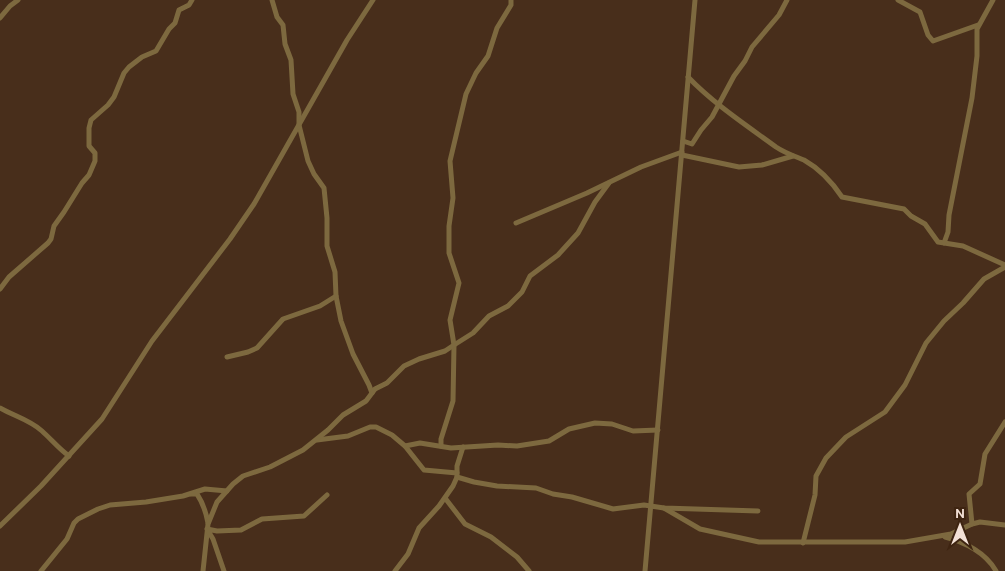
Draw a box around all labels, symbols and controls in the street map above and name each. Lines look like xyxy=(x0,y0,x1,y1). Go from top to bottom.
north arrow xyxy=(935,501,985,551)
text: N xyxy=(955,506,965,523)

